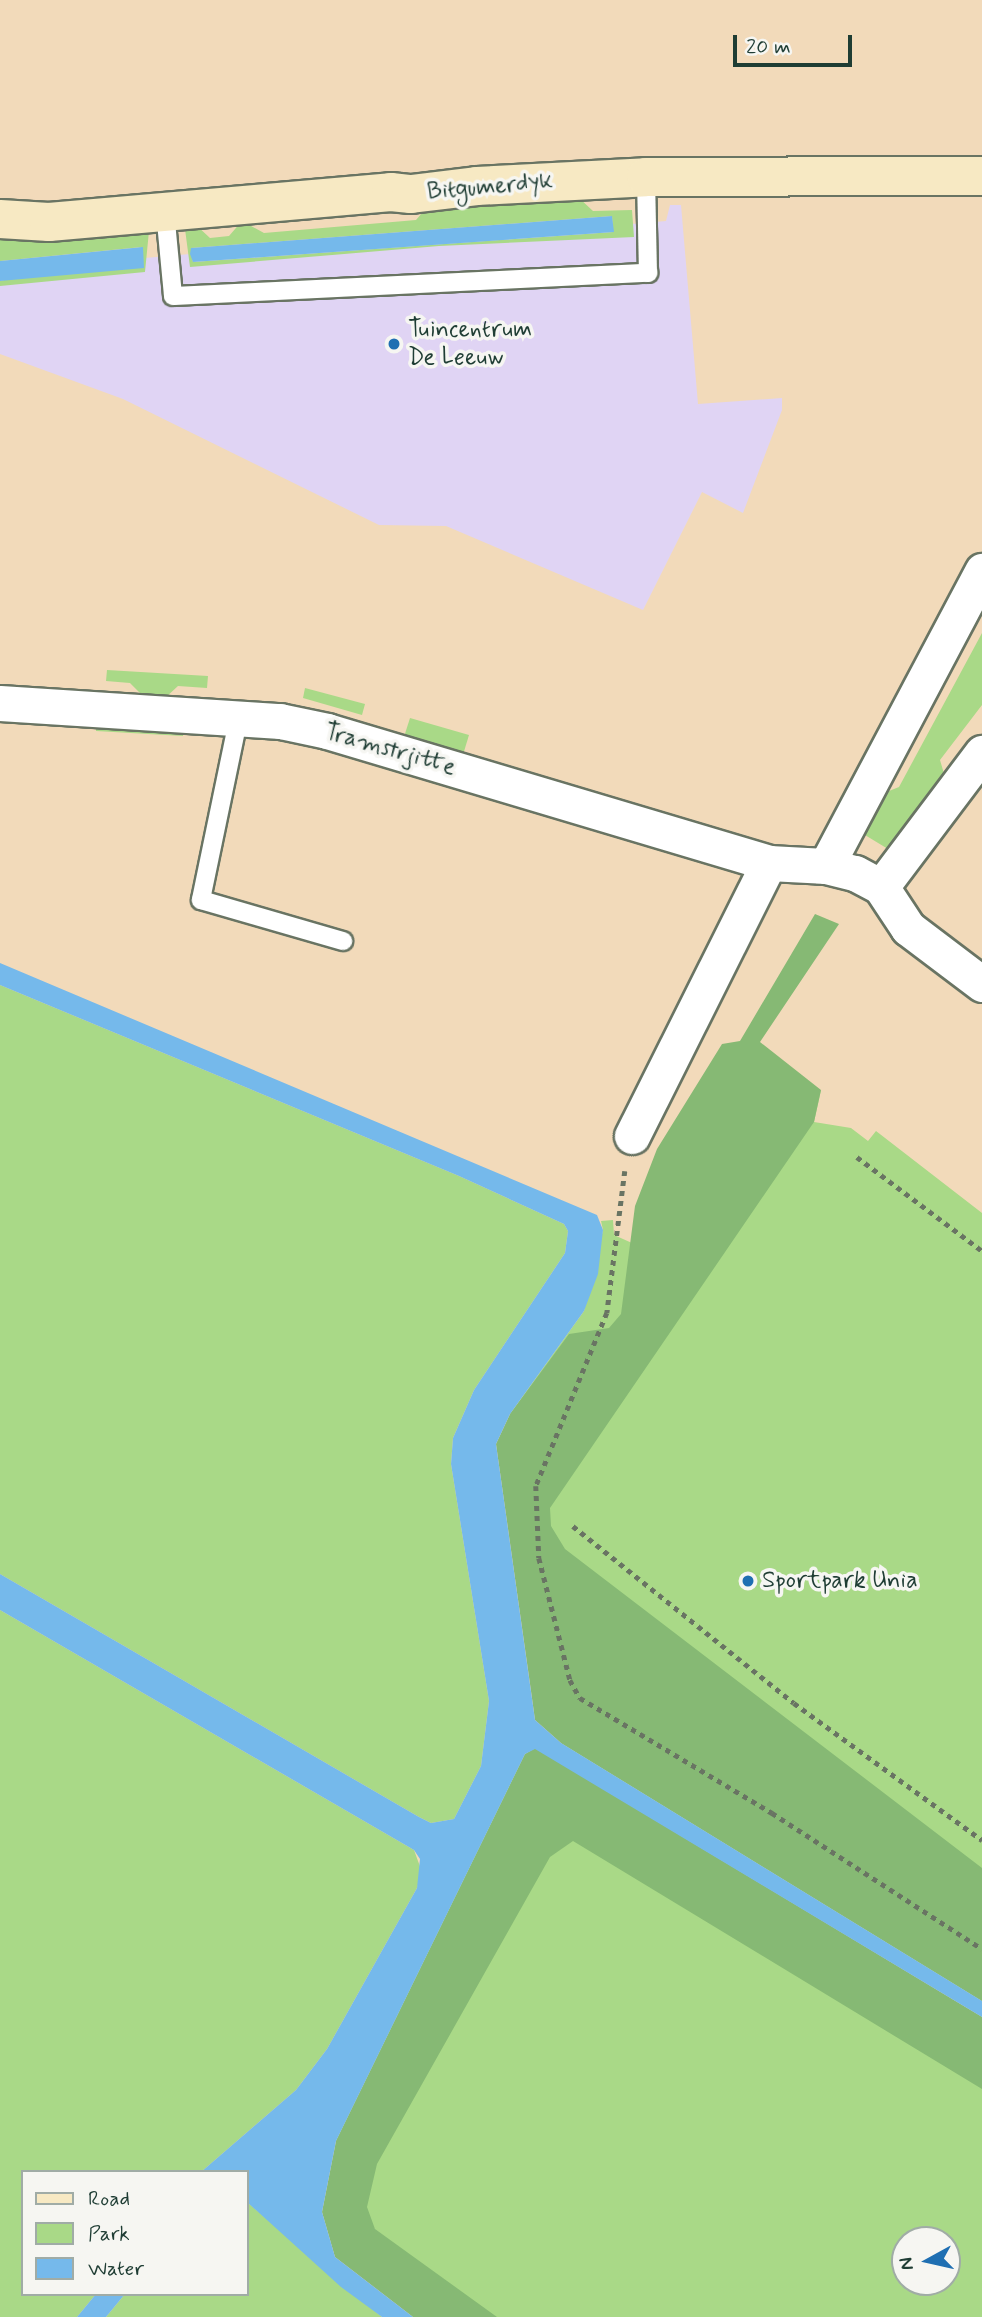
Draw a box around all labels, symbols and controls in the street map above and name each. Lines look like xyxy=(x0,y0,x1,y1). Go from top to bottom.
scale bar xyxy=(737,21,856,65)
text: 20 m xyxy=(746,33,791,61)
street label: Bitgumerdyk xyxy=(426,167,554,207)
place label: Tuincentrum De Leeuw xyxy=(408,316,532,372)
marker: Tuincentrum De Leeuw xyxy=(386,336,402,352)
street label: Tramstrjitte xyxy=(321,718,459,782)
place label: Sportpark Unia xyxy=(762,1567,920,1595)
marker: Sportpark Unia xyxy=(740,1573,756,1589)
legend xyxy=(21,2170,248,2296)
text: Road xyxy=(88,2185,130,2213)
text: Park xyxy=(88,2220,130,2248)
north arrow xyxy=(891,2226,961,2296)
text: Water xyxy=(88,2255,144,2283)
text: N xyxy=(893,2256,920,2272)

